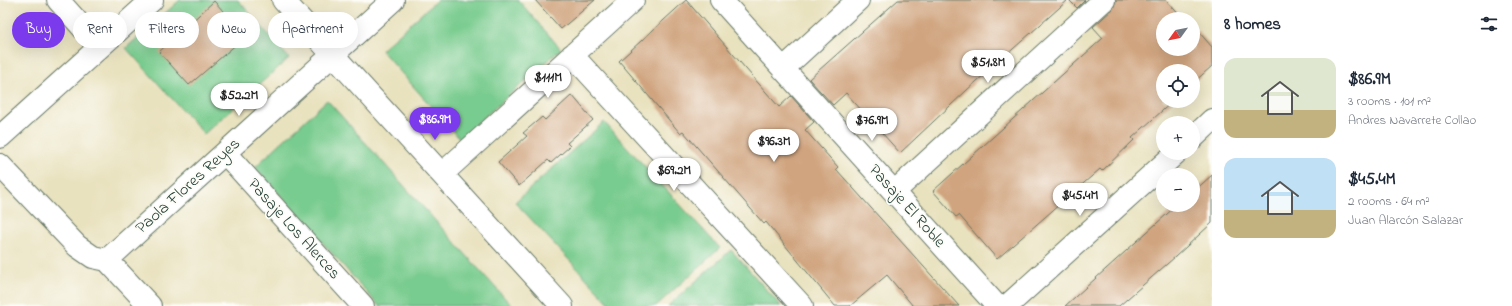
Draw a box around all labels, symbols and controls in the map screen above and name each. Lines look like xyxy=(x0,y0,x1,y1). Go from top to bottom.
chip: Buy xyxy=(12,12,65,48)
chip: Rent xyxy=(73,12,127,48)
chip: Filters xyxy=(135,12,199,48)
chip: New xyxy=(207,12,260,48)
chip: Apartment xyxy=(268,12,358,48)
north arrow xyxy=(1156,12,1200,56)
map controls xyxy=(1156,12,1200,212)
text: 8 homes xyxy=(1224,12,1281,37)
icon: filters xyxy=(1478,13,1500,35)
pin: $51.8M xyxy=(955,50,1021,84)
text: $51.8M xyxy=(971,53,1005,72)
button: locate xyxy=(1156,64,1200,108)
pin: $111M xyxy=(520,65,576,99)
text: $86.9M xyxy=(1348,67,1391,92)
text: $111M xyxy=(534,68,562,87)
icon: home xyxy=(1256,74,1304,122)
pin: $52.2M xyxy=(206,83,272,117)
text: $52.2M xyxy=(220,86,258,105)
text: 3 rooms · 101 m² xyxy=(1348,92,1431,111)
pin: $86.9M xyxy=(402,107,468,141)
pin: $76.9M xyxy=(839,108,905,142)
text: $86.9M xyxy=(419,110,451,129)
text: $76.9M xyxy=(855,111,889,130)
text: Andres Navarrete Collao xyxy=(1348,111,1476,130)
button: + xyxy=(1156,116,1200,160)
pin: $96.3M xyxy=(741,129,807,163)
street label: Paola Flores Reyes xyxy=(130,132,247,241)
text: $96.3M xyxy=(757,132,791,151)
pin: $69.2M xyxy=(641,158,707,192)
street label: Pasaje El Roble xyxy=(863,159,952,254)
text: $69.2M xyxy=(657,161,691,180)
text: $45.4M xyxy=(1348,167,1396,192)
button: − xyxy=(1156,168,1200,212)
street label: Pasaje Los Alerces xyxy=(241,173,347,285)
icon: home xyxy=(1256,174,1304,222)
pin: $45.4M xyxy=(1047,183,1113,217)
text: $45.4M xyxy=(1062,186,1098,205)
text: 2 rooms · 64 m² xyxy=(1348,192,1430,211)
text: Juan Alarcón Salazar xyxy=(1348,211,1463,230)

